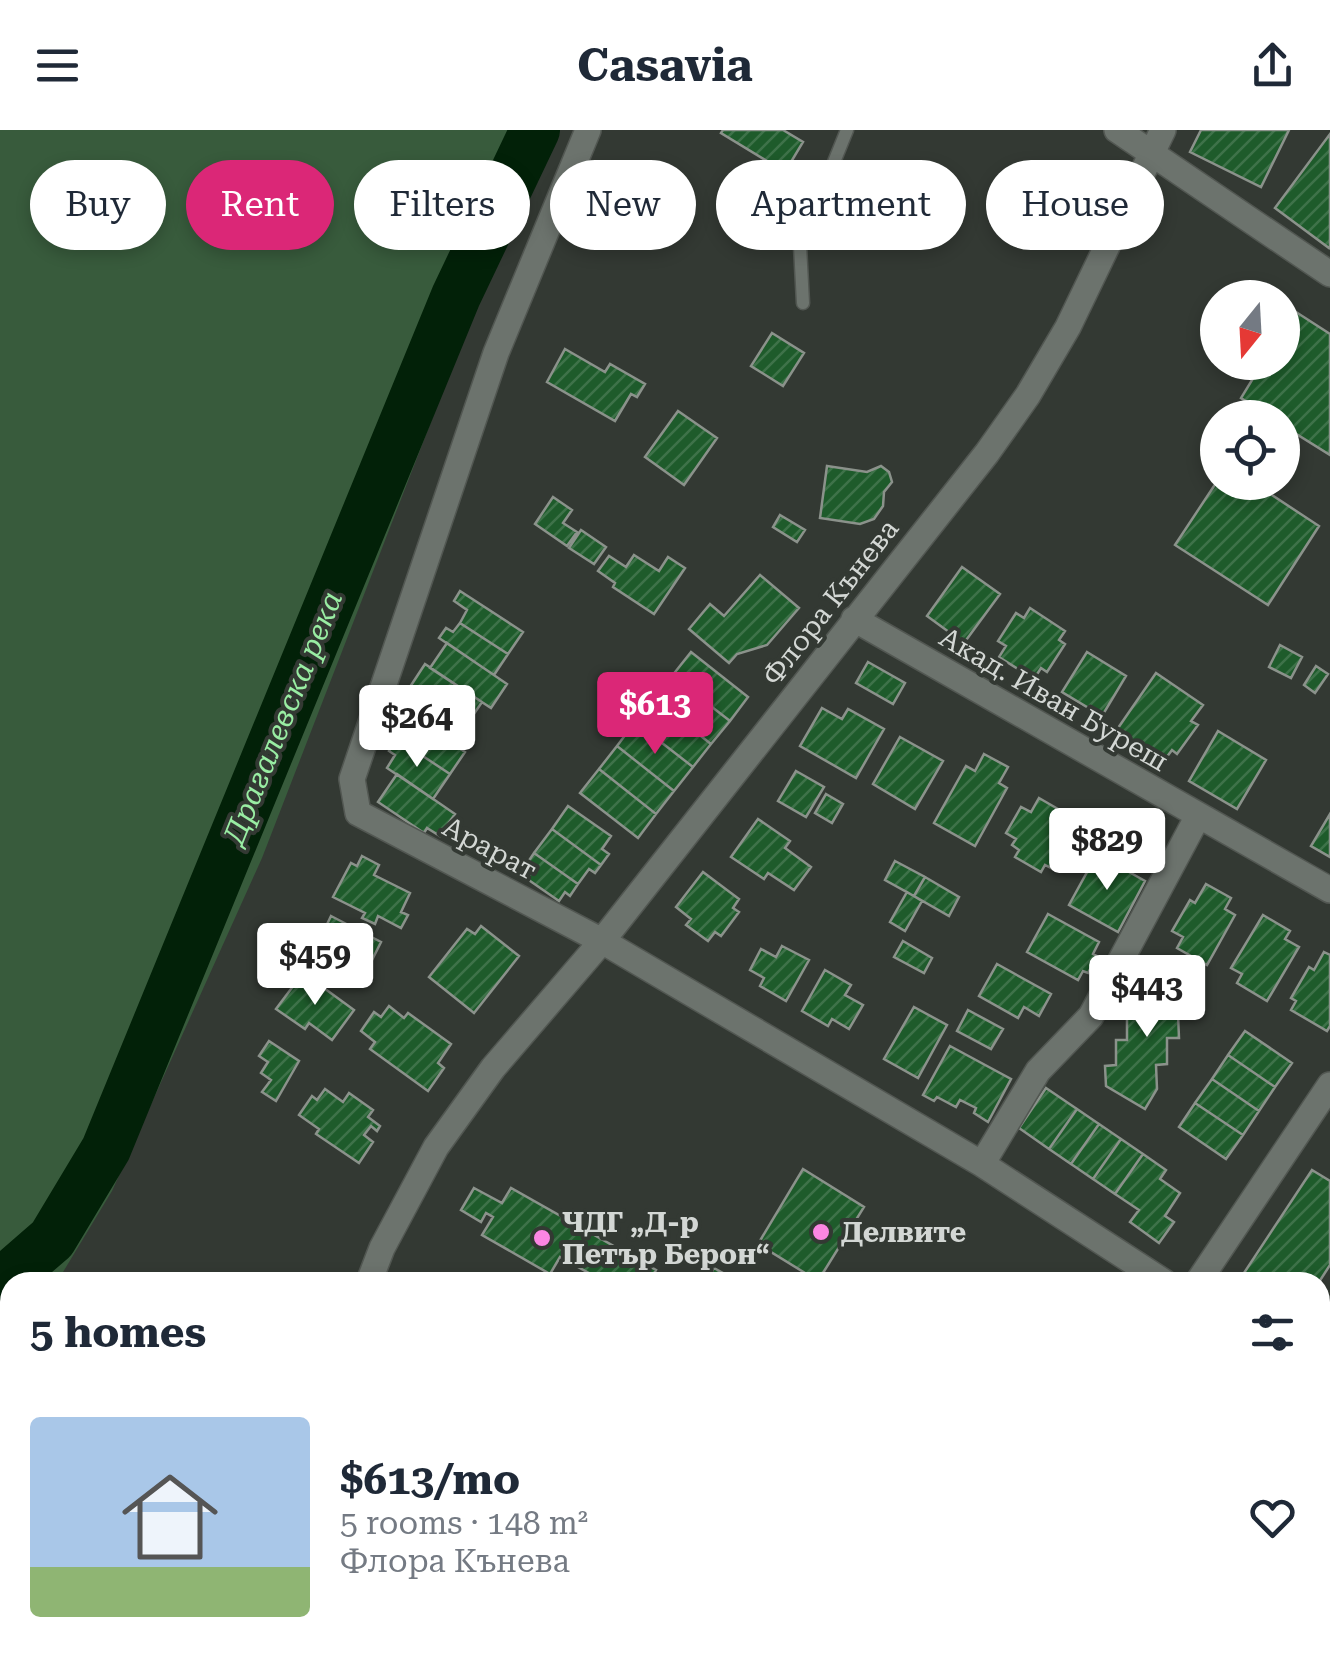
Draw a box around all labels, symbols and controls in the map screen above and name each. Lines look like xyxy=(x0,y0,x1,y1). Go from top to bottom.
icon: menu xyxy=(30,38,85,93)
icon: share xyxy=(1245,38,1300,93)
text: Casavia xyxy=(577,39,753,92)
chip: Buy xyxy=(30,160,166,250)
chip: Rent xyxy=(186,160,334,250)
chip: Filters xyxy=(354,160,530,250)
chip: New xyxy=(550,160,696,250)
chip: Apartment xyxy=(716,160,966,250)
chip: House xyxy=(986,160,1164,250)
north arrow xyxy=(1200,280,1300,380)
map controls xyxy=(1200,280,1300,500)
button: locate xyxy=(1200,400,1300,500)
street label: Флора Кънева xyxy=(755,513,905,692)
water label: Драгалевска река xyxy=(215,586,349,852)
street label: Акад. Иван Буреш xyxy=(934,621,1174,778)
pin: $613 xyxy=(596,672,714,757)
pin: $264 xyxy=(358,685,476,770)
text: $613 xyxy=(619,685,691,723)
text: $264 xyxy=(381,698,453,736)
pin: $829 xyxy=(1048,808,1166,893)
street label: Арарат xyxy=(437,810,542,887)
text: $829 xyxy=(1071,821,1143,859)
pin: $459 xyxy=(256,923,374,1008)
text: $459 xyxy=(279,936,351,974)
pin: $443 xyxy=(1088,955,1206,1040)
text: $443 xyxy=(1111,968,1183,1006)
place label: ЧДГ „Д-р Петър Берон“ xyxy=(562,1206,770,1271)
place label: Делвите xyxy=(841,1216,966,1249)
marker: Делвите xyxy=(810,1221,832,1243)
marker: ЧДГ „Д-р Петър Берон“ xyxy=(531,1227,553,1249)
icon: filters xyxy=(1245,1305,1300,1360)
text: 5 homes xyxy=(30,1308,206,1357)
text: $613/mo xyxy=(340,1455,520,1504)
icon: home xyxy=(110,1457,230,1577)
icon: heart xyxy=(1245,1490,1300,1545)
text: 5 rooms · 148 m² xyxy=(340,1504,588,1542)
text: Флора Кънева xyxy=(340,1542,570,1580)

